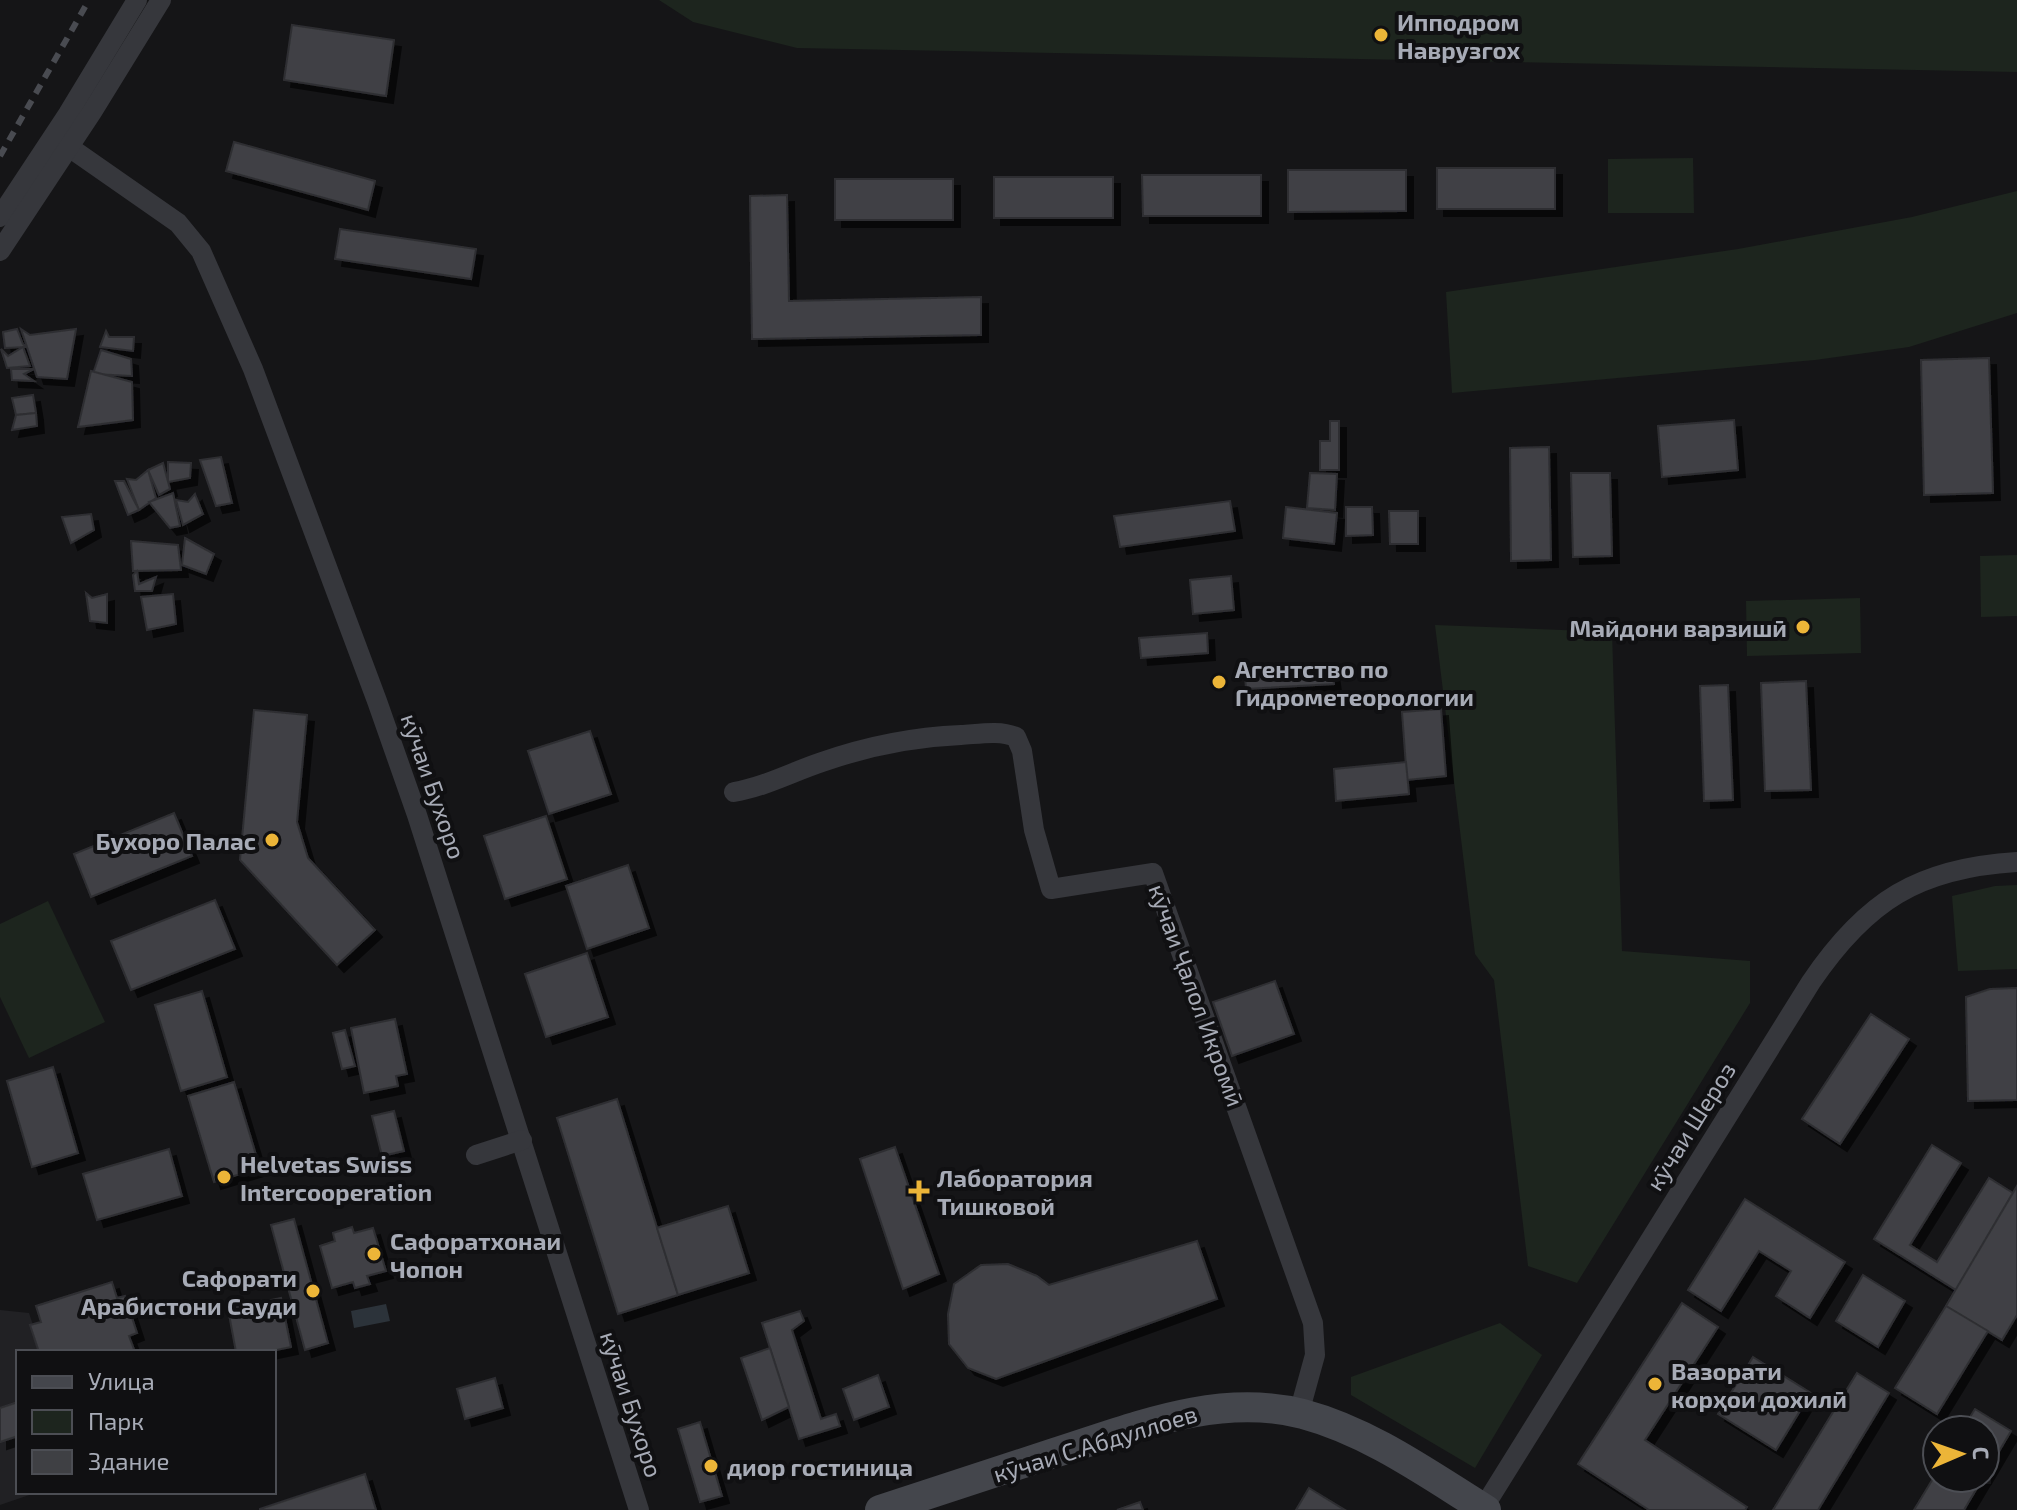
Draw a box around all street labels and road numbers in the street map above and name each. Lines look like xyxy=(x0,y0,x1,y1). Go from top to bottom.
street label: кӯчаи Бухоро xyxy=(395,709,472,863)
street label: кӯчаи Ҷалол Икромӣ xyxy=(1142,880,1251,1111)
street label: кӯчаи Шероз xyxy=(1639,1056,1742,1196)
street label: кӯчаи Бухоро xyxy=(594,1327,669,1481)
street label: кӯчаи С.Абдуллоев xyxy=(990,1398,1201,1489)

